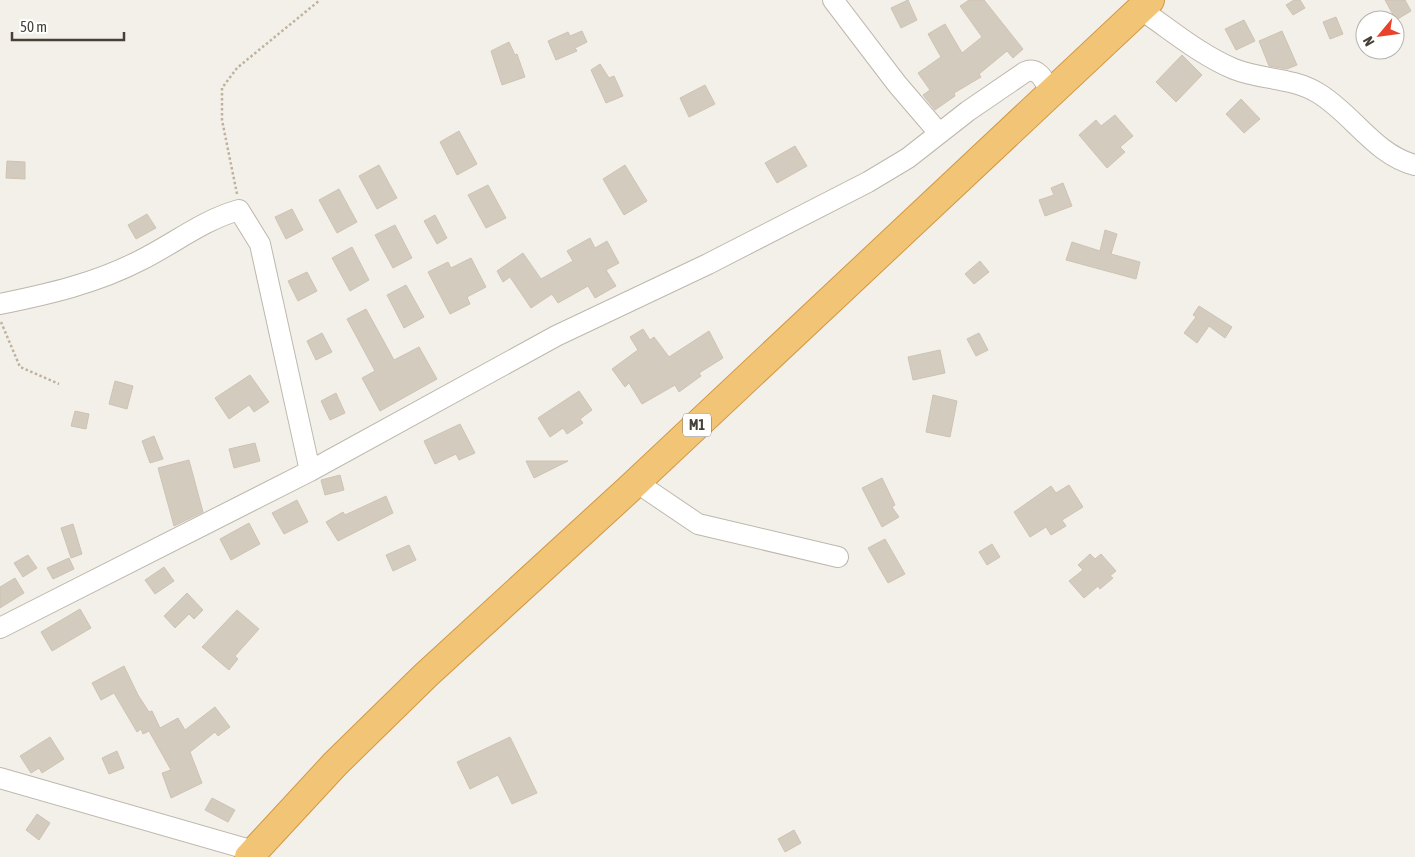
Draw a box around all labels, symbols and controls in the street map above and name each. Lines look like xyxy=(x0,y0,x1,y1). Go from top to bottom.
scale bar xyxy=(12,10,125,42)
north arrow xyxy=(1355,10,1405,60)
text: 50 m xyxy=(20,18,47,35)
text: N xyxy=(1360,34,1378,49)
road number: M1 xyxy=(683,414,711,436)

